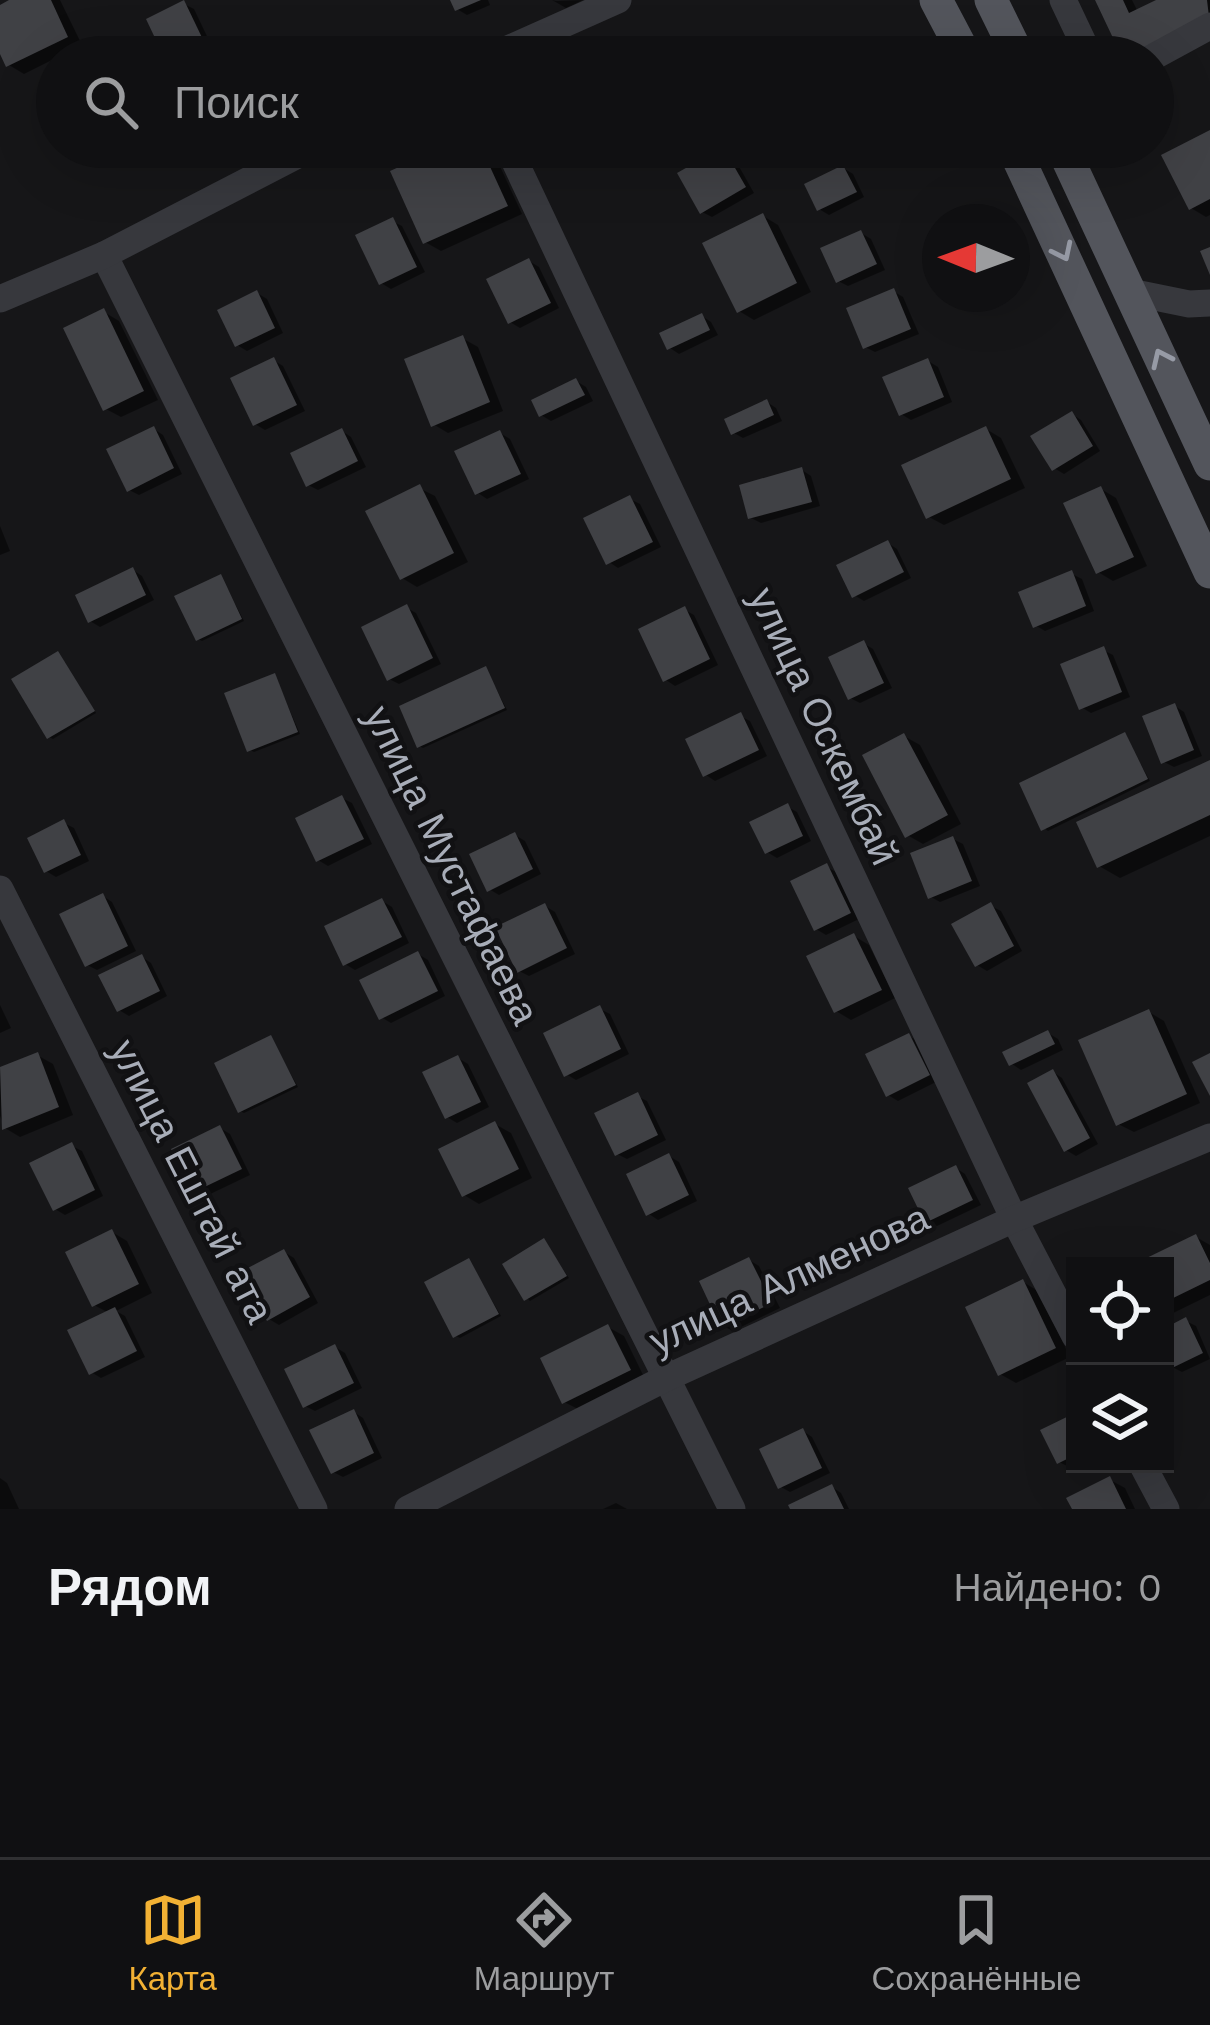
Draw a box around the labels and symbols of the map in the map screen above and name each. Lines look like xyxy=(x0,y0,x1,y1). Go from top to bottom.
north arrow xyxy=(922,204,1030,312)
one-way arrow xyxy=(1049,240,1072,262)
one-way arrow xyxy=(1152,349,1175,370)
street label: улица Оскембай xyxy=(740,580,908,872)
street label: улица Мустафаева xyxy=(355,698,549,1032)
street label: улица Ештай ата xyxy=(101,1032,283,1330)
street label: улица Алменова xyxy=(642,1194,936,1363)

